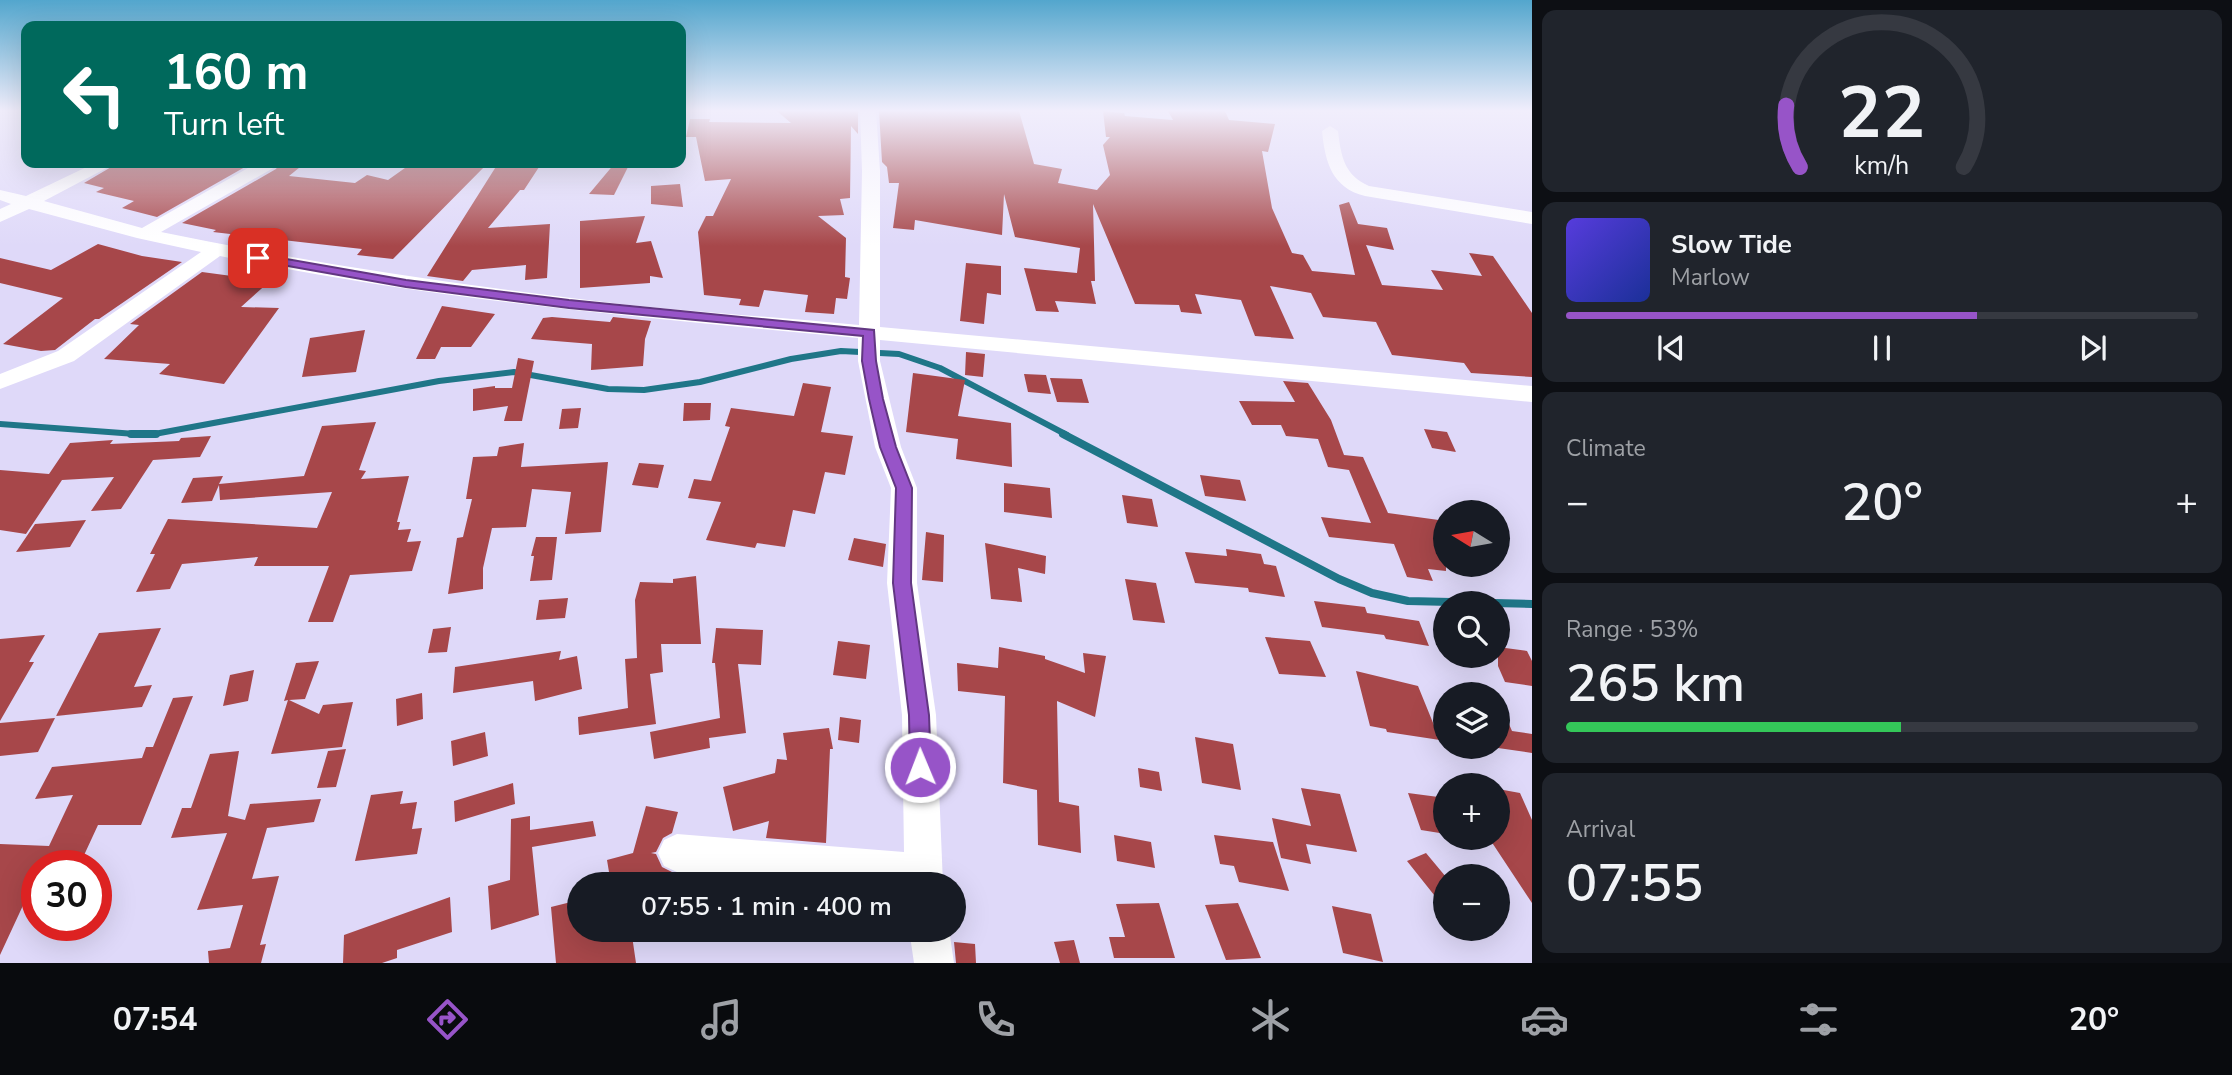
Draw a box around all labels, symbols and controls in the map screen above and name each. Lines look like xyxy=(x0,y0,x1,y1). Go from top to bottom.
text: 160 m xyxy=(164,39,308,106)
icon: left xyxy=(49,49,140,140)
text: 22 xyxy=(1838,63,1926,163)
text: Turn left xyxy=(164,103,284,146)
text: km/h xyxy=(1854,149,1910,183)
text: Slow Tide xyxy=(1671,227,1792,262)
pin xyxy=(228,228,288,288)
icon: arrive xyxy=(239,239,277,277)
text: Marlow xyxy=(1671,262,1750,293)
icon: previous xyxy=(1652,329,1690,367)
icon: pause xyxy=(1863,329,1901,367)
icon: next xyxy=(2074,329,2112,367)
text: Climate xyxy=(1566,433,1646,464)
text: 20° xyxy=(1841,467,1923,538)
text: − xyxy=(1566,477,1589,528)
text: + xyxy=(2175,477,2198,528)
north arrow xyxy=(1433,500,1510,578)
map controls xyxy=(1433,500,1510,941)
button: search xyxy=(1433,591,1510,668)
text: Range · 53% xyxy=(1566,614,1698,645)
text: 265 km xyxy=(1566,648,1745,719)
button: layers xyxy=(1433,682,1510,759)
position arrow xyxy=(883,730,957,804)
button: + xyxy=(1433,773,1510,850)
text: Arrival xyxy=(1566,814,1635,845)
text: 07:55 xyxy=(1566,848,1703,919)
speed limit sign: 30 xyxy=(21,850,112,941)
button: − xyxy=(1433,864,1510,941)
text: 07:55 · 1 min · 400 m xyxy=(641,889,892,924)
icon: directions xyxy=(423,995,472,1044)
icon: music xyxy=(697,995,746,1044)
icon: phone xyxy=(971,995,1020,1044)
icon: climate xyxy=(1246,995,1295,1044)
icon: car xyxy=(1520,995,1569,1044)
icon: filters xyxy=(1794,995,1843,1044)
text: 07:54 xyxy=(113,998,197,1041)
text: 20° xyxy=(2069,998,2119,1041)

